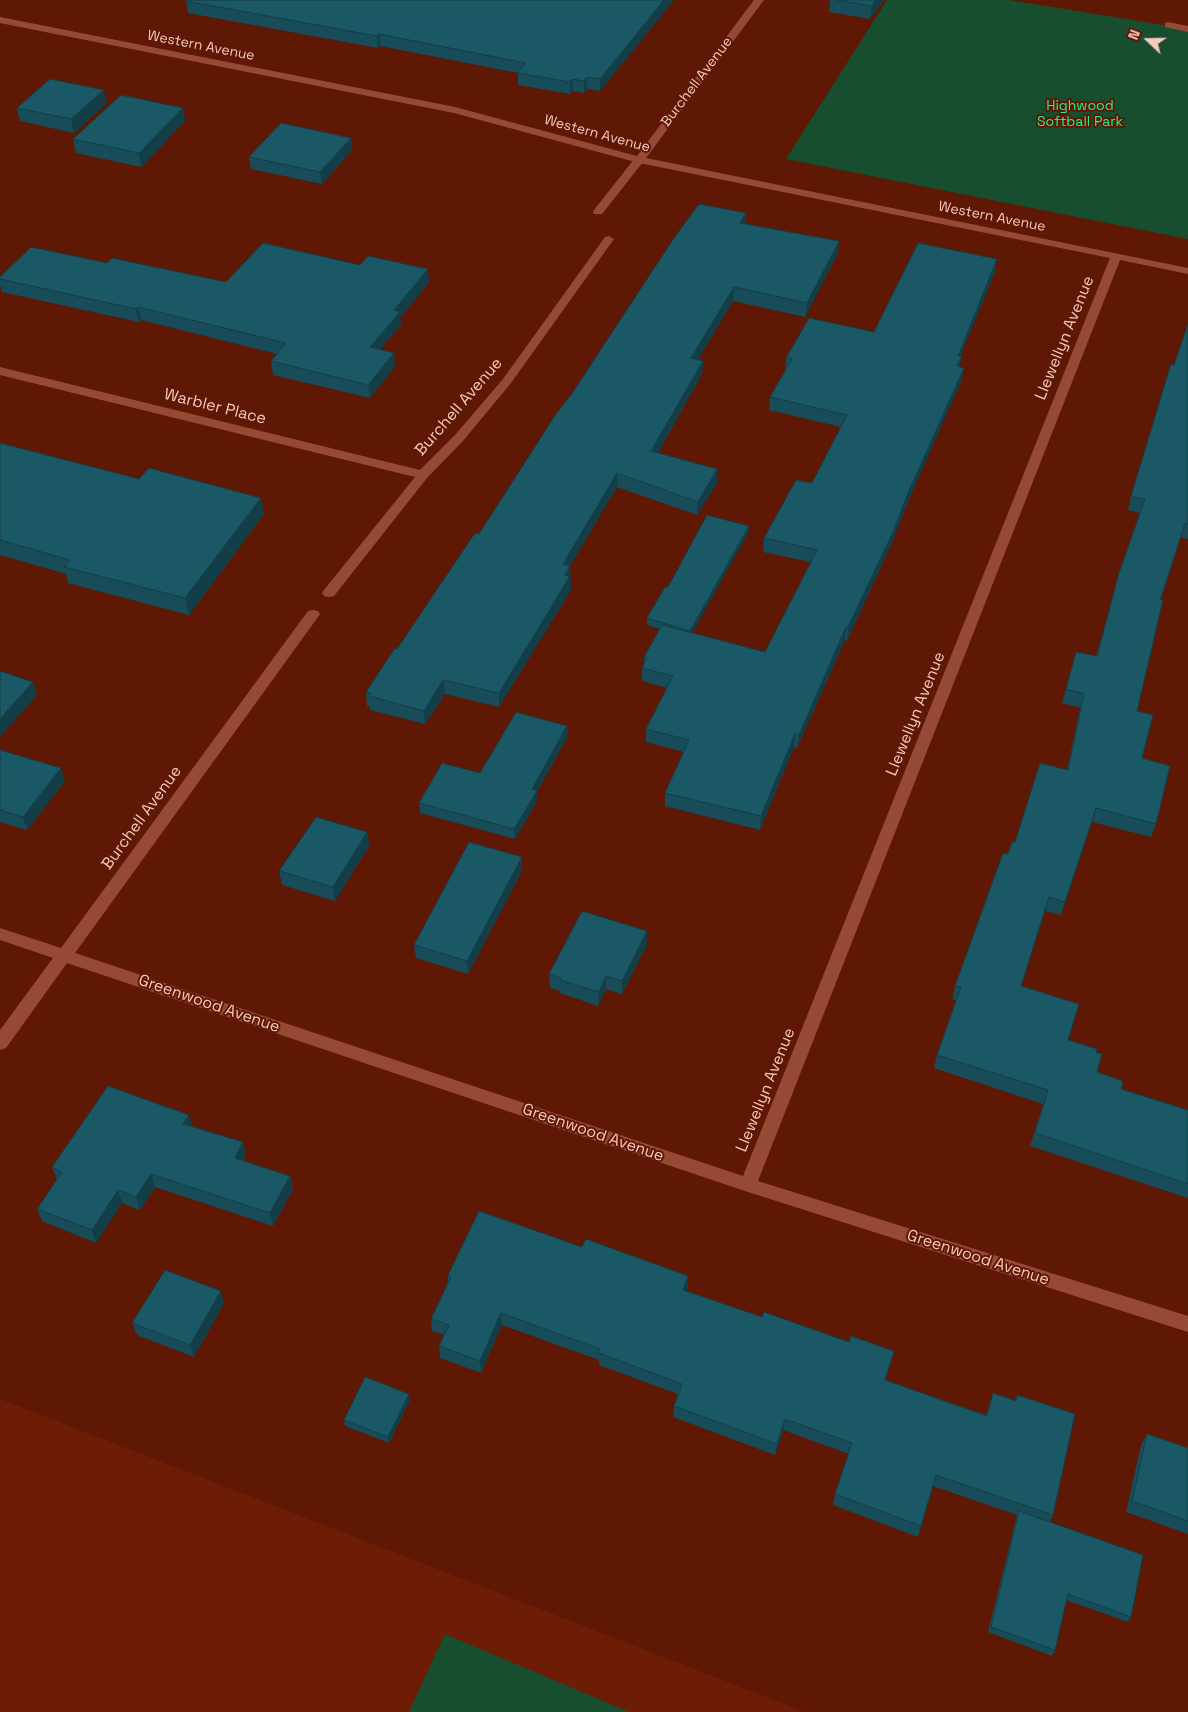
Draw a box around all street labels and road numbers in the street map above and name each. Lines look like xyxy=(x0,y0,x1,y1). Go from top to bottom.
street label: Western Avenue xyxy=(146,27,256,65)
street label: Burchell Avenue xyxy=(658,34,736,130)
street label: Western Avenue xyxy=(542,112,652,156)
street label: Western Avenue xyxy=(937,198,1047,236)
street label: Llewellyn Avenue xyxy=(1031,273,1099,403)
street label: Burchell Avenue xyxy=(411,354,507,460)
street label: Warbler Place xyxy=(162,385,268,429)
street label: Llewellyn Avenue xyxy=(882,649,950,779)
street label: Burchell Avenue xyxy=(98,762,186,874)
street label: Greenwood Avenue xyxy=(136,971,282,1037)
street label: Llewellyn Avenue xyxy=(732,1025,800,1155)
street label: Greenwood Avenue xyxy=(520,1100,666,1166)
street label: Greenwood Avenue xyxy=(904,1226,1052,1290)

